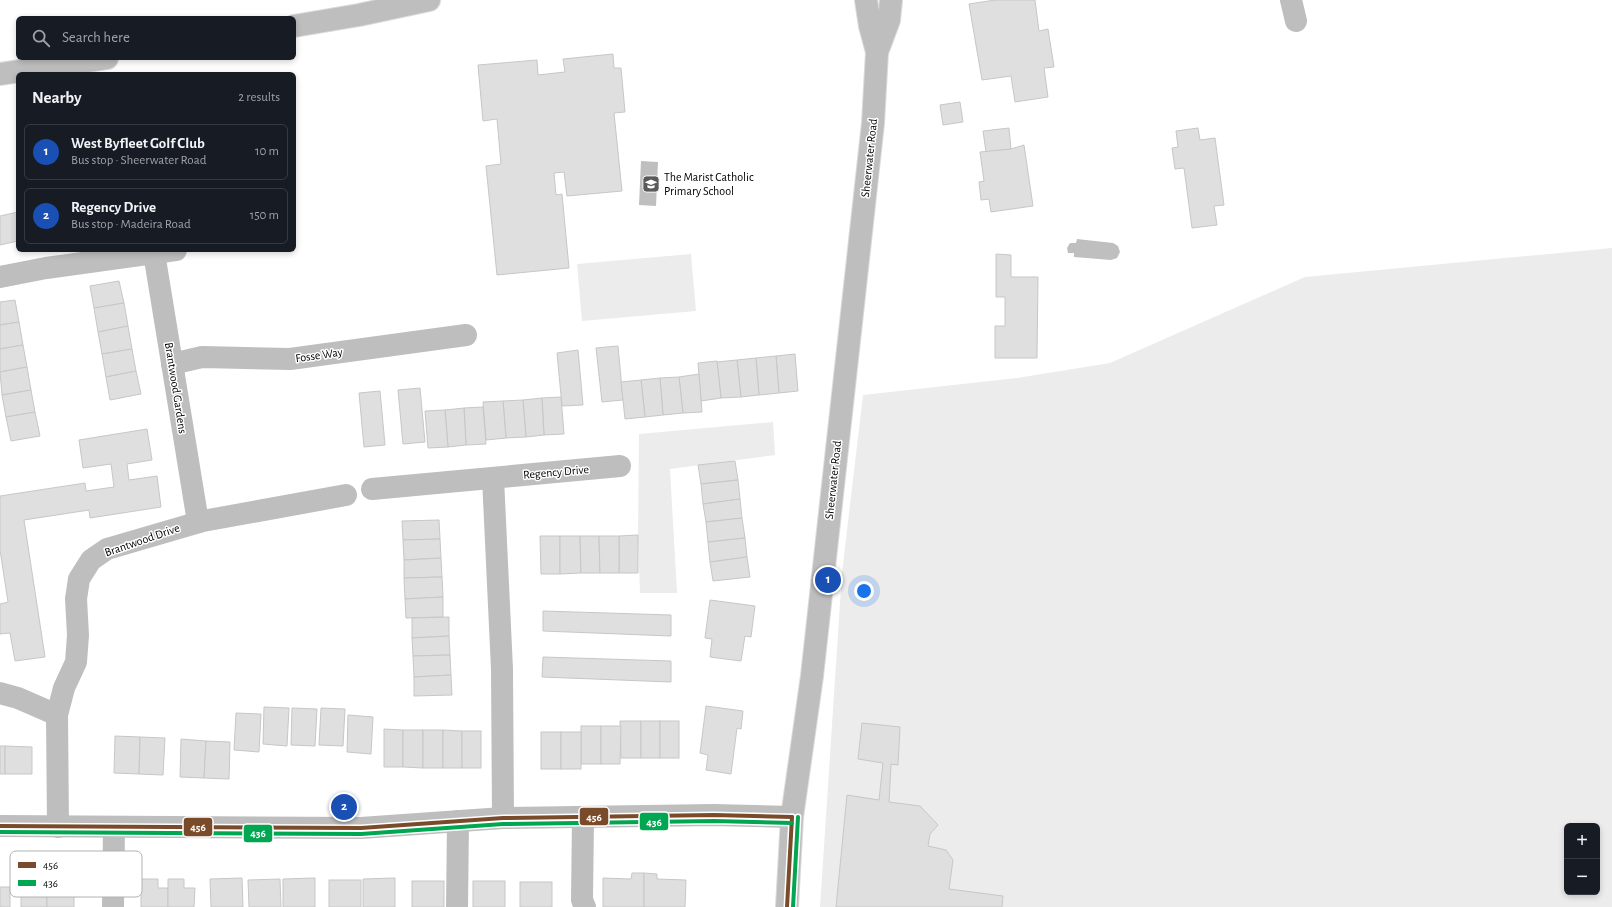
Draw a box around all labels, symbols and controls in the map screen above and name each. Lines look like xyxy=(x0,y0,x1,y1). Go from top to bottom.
search box xyxy=(16,16,296,60)
icon: search xyxy=(30,27,52,49)
text: Search here xyxy=(62,30,130,45)
text: Nearby xyxy=(32,89,82,106)
text: 2 results xyxy=(238,91,280,104)
street label: Sheerwater Road xyxy=(859,118,879,198)
text: West Byfleet Golf Club xyxy=(71,136,205,151)
text: 1 xyxy=(44,145,48,158)
text: 10 m xyxy=(255,145,279,158)
text: Bus stop · Sheerwater Road xyxy=(71,154,206,167)
place label: The Marist Catholic Primary School xyxy=(664,171,754,198)
school or university icon: The Marist Catholic Primary School xyxy=(641,174,661,194)
text: Regency Drive xyxy=(71,200,156,215)
text: 2 xyxy=(43,209,49,222)
text: 150 m xyxy=(250,209,279,222)
text: Bus stop · Madeira Road xyxy=(71,218,191,231)
street label: Brantwood Gardens xyxy=(163,342,189,434)
street label: Fosse Way xyxy=(295,346,344,365)
street label: Sheerwater Road xyxy=(823,440,843,520)
street label: Regency Drive xyxy=(523,463,589,482)
street label: Brantwood Drive xyxy=(103,522,181,558)
pin: 1 xyxy=(815,565,841,595)
your location xyxy=(854,581,874,601)
pin: 2 xyxy=(331,792,357,822)
line badge: 456 xyxy=(579,807,609,826)
text: 456 xyxy=(586,812,602,823)
line badge: 436 xyxy=(639,812,669,831)
line badge: 456 xyxy=(183,817,213,837)
text: 436 xyxy=(646,817,662,828)
text: 456 xyxy=(190,822,206,833)
map controls xyxy=(1564,823,1600,895)
button: + xyxy=(1564,823,1600,859)
line badge: 436 xyxy=(243,824,273,843)
text: 436 xyxy=(250,828,266,839)
legend xyxy=(10,851,142,897)
button: − xyxy=(1564,859,1600,895)
text: 456 xyxy=(43,860,58,871)
text: 436 xyxy=(43,878,58,889)

